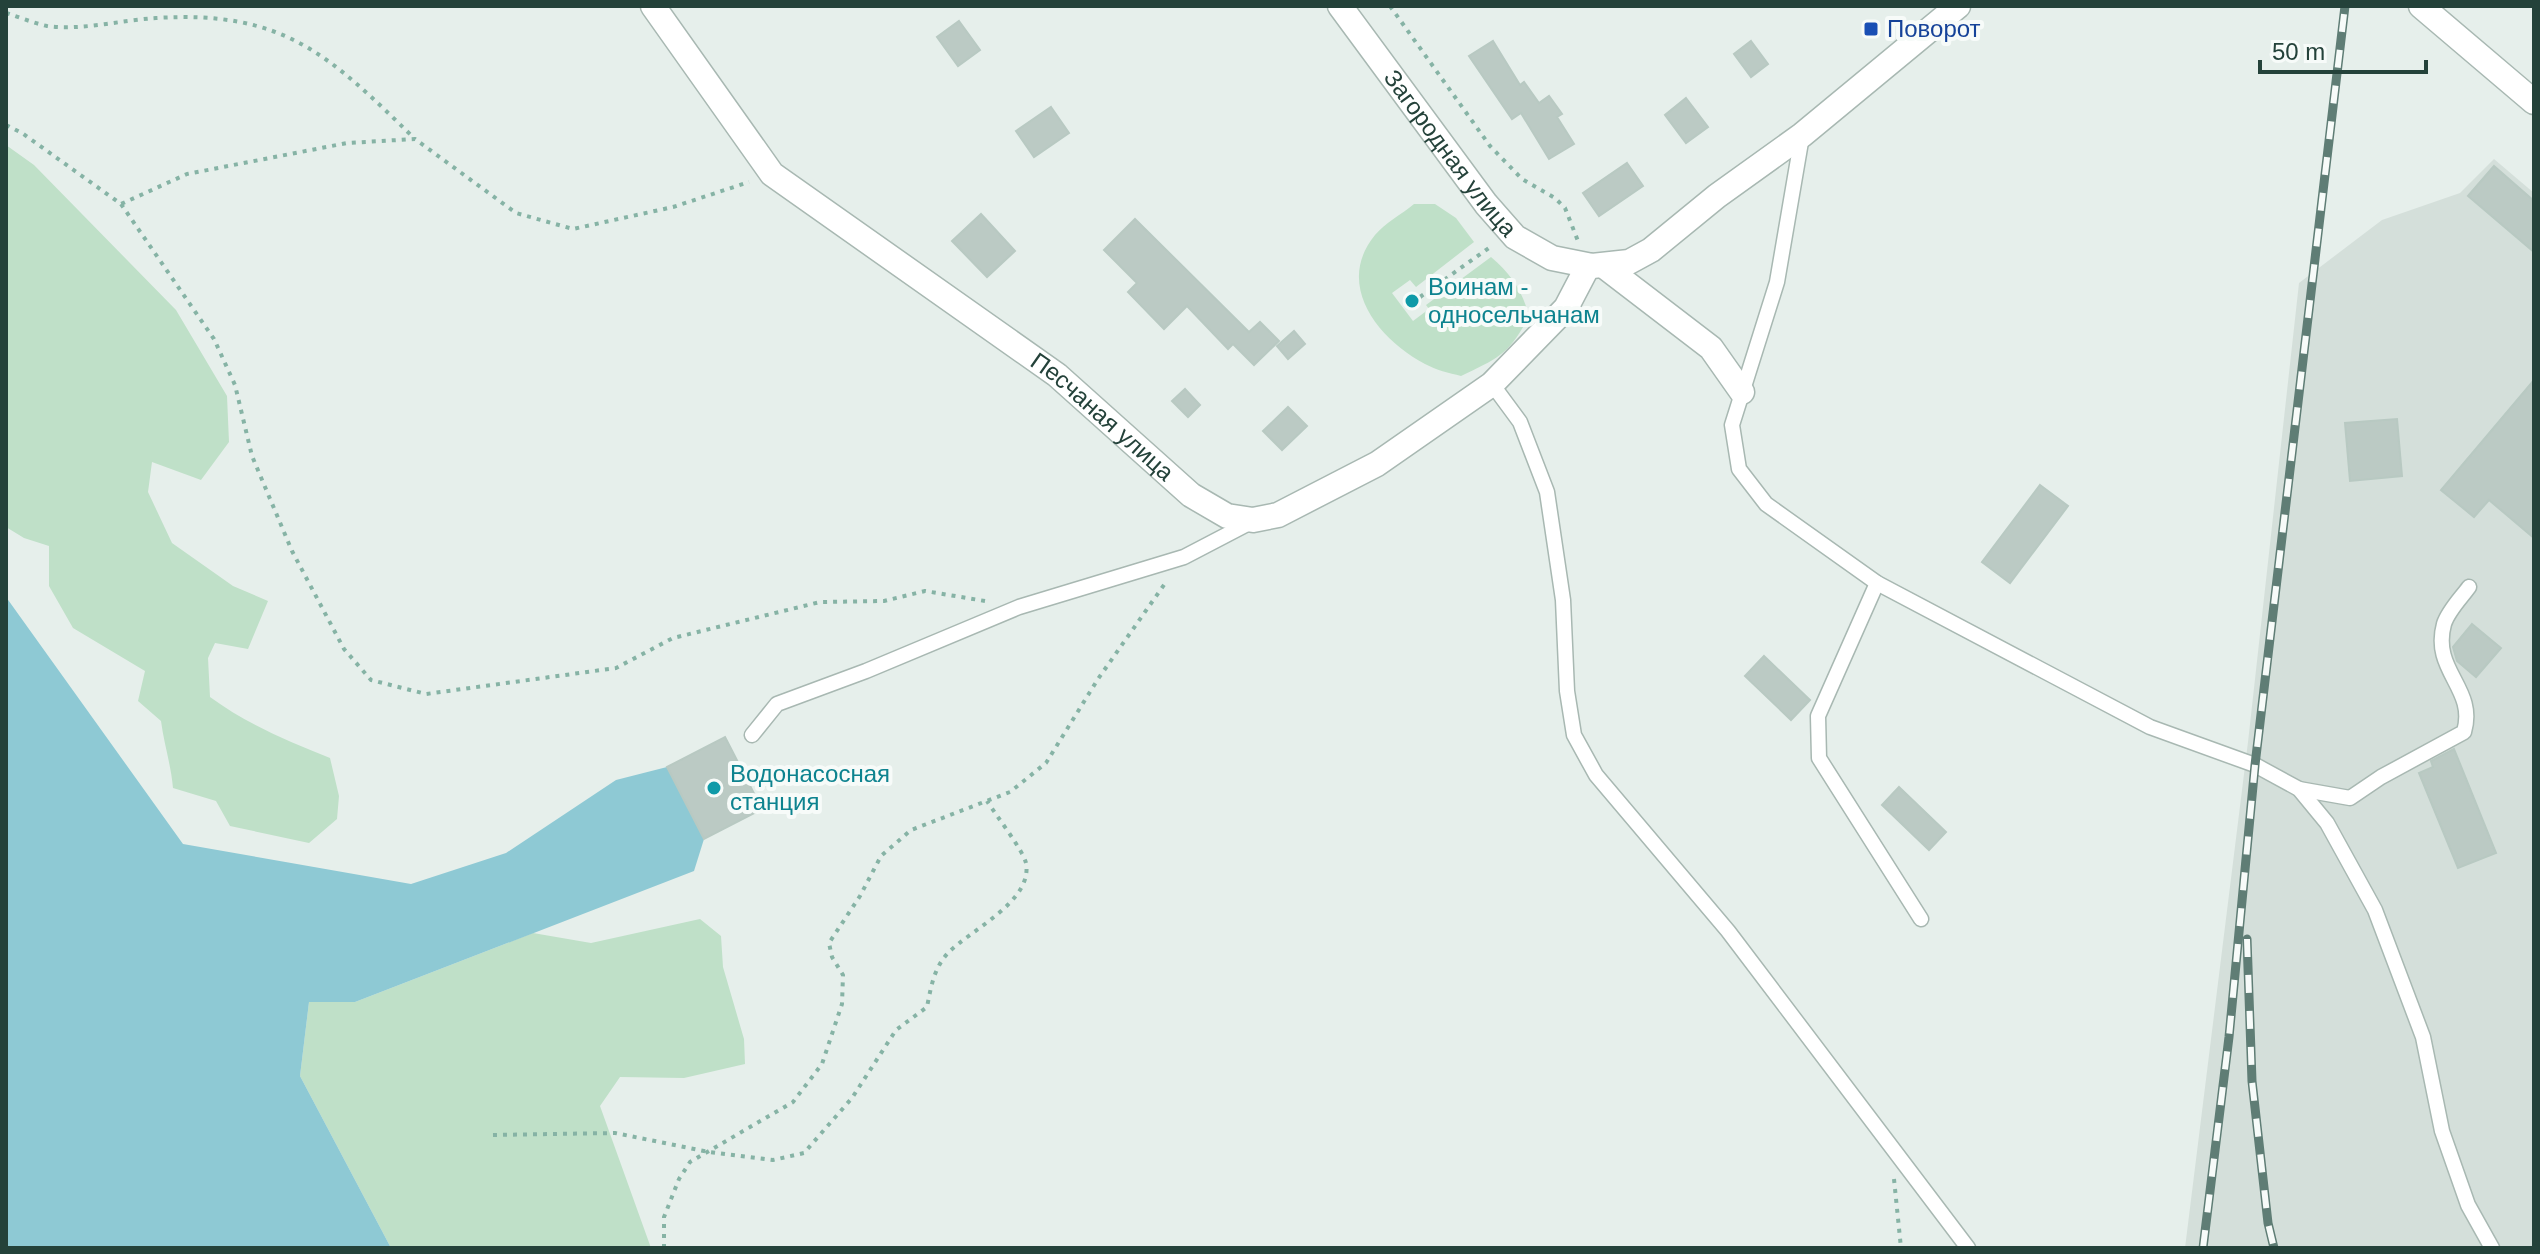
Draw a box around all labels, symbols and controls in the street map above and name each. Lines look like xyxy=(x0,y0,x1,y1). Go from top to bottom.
place label: Поворот xyxy=(1887,15,1981,42)
marker: Поворот xyxy=(1862,20,1880,38)
scale bar xyxy=(2260,24,2426,74)
text: 50 m xyxy=(2272,38,2325,65)
street label: Загородная улица xyxy=(1379,65,1523,242)
place label: Воинам - односельчанам xyxy=(1428,273,1600,328)
marker: Воинам - односельчанам xyxy=(1403,292,1421,310)
street label: Песчаная улица xyxy=(1026,347,1180,486)
place label: Водонасосная станция xyxy=(730,760,890,815)
marker: Водонасосная станция xyxy=(705,779,723,797)

